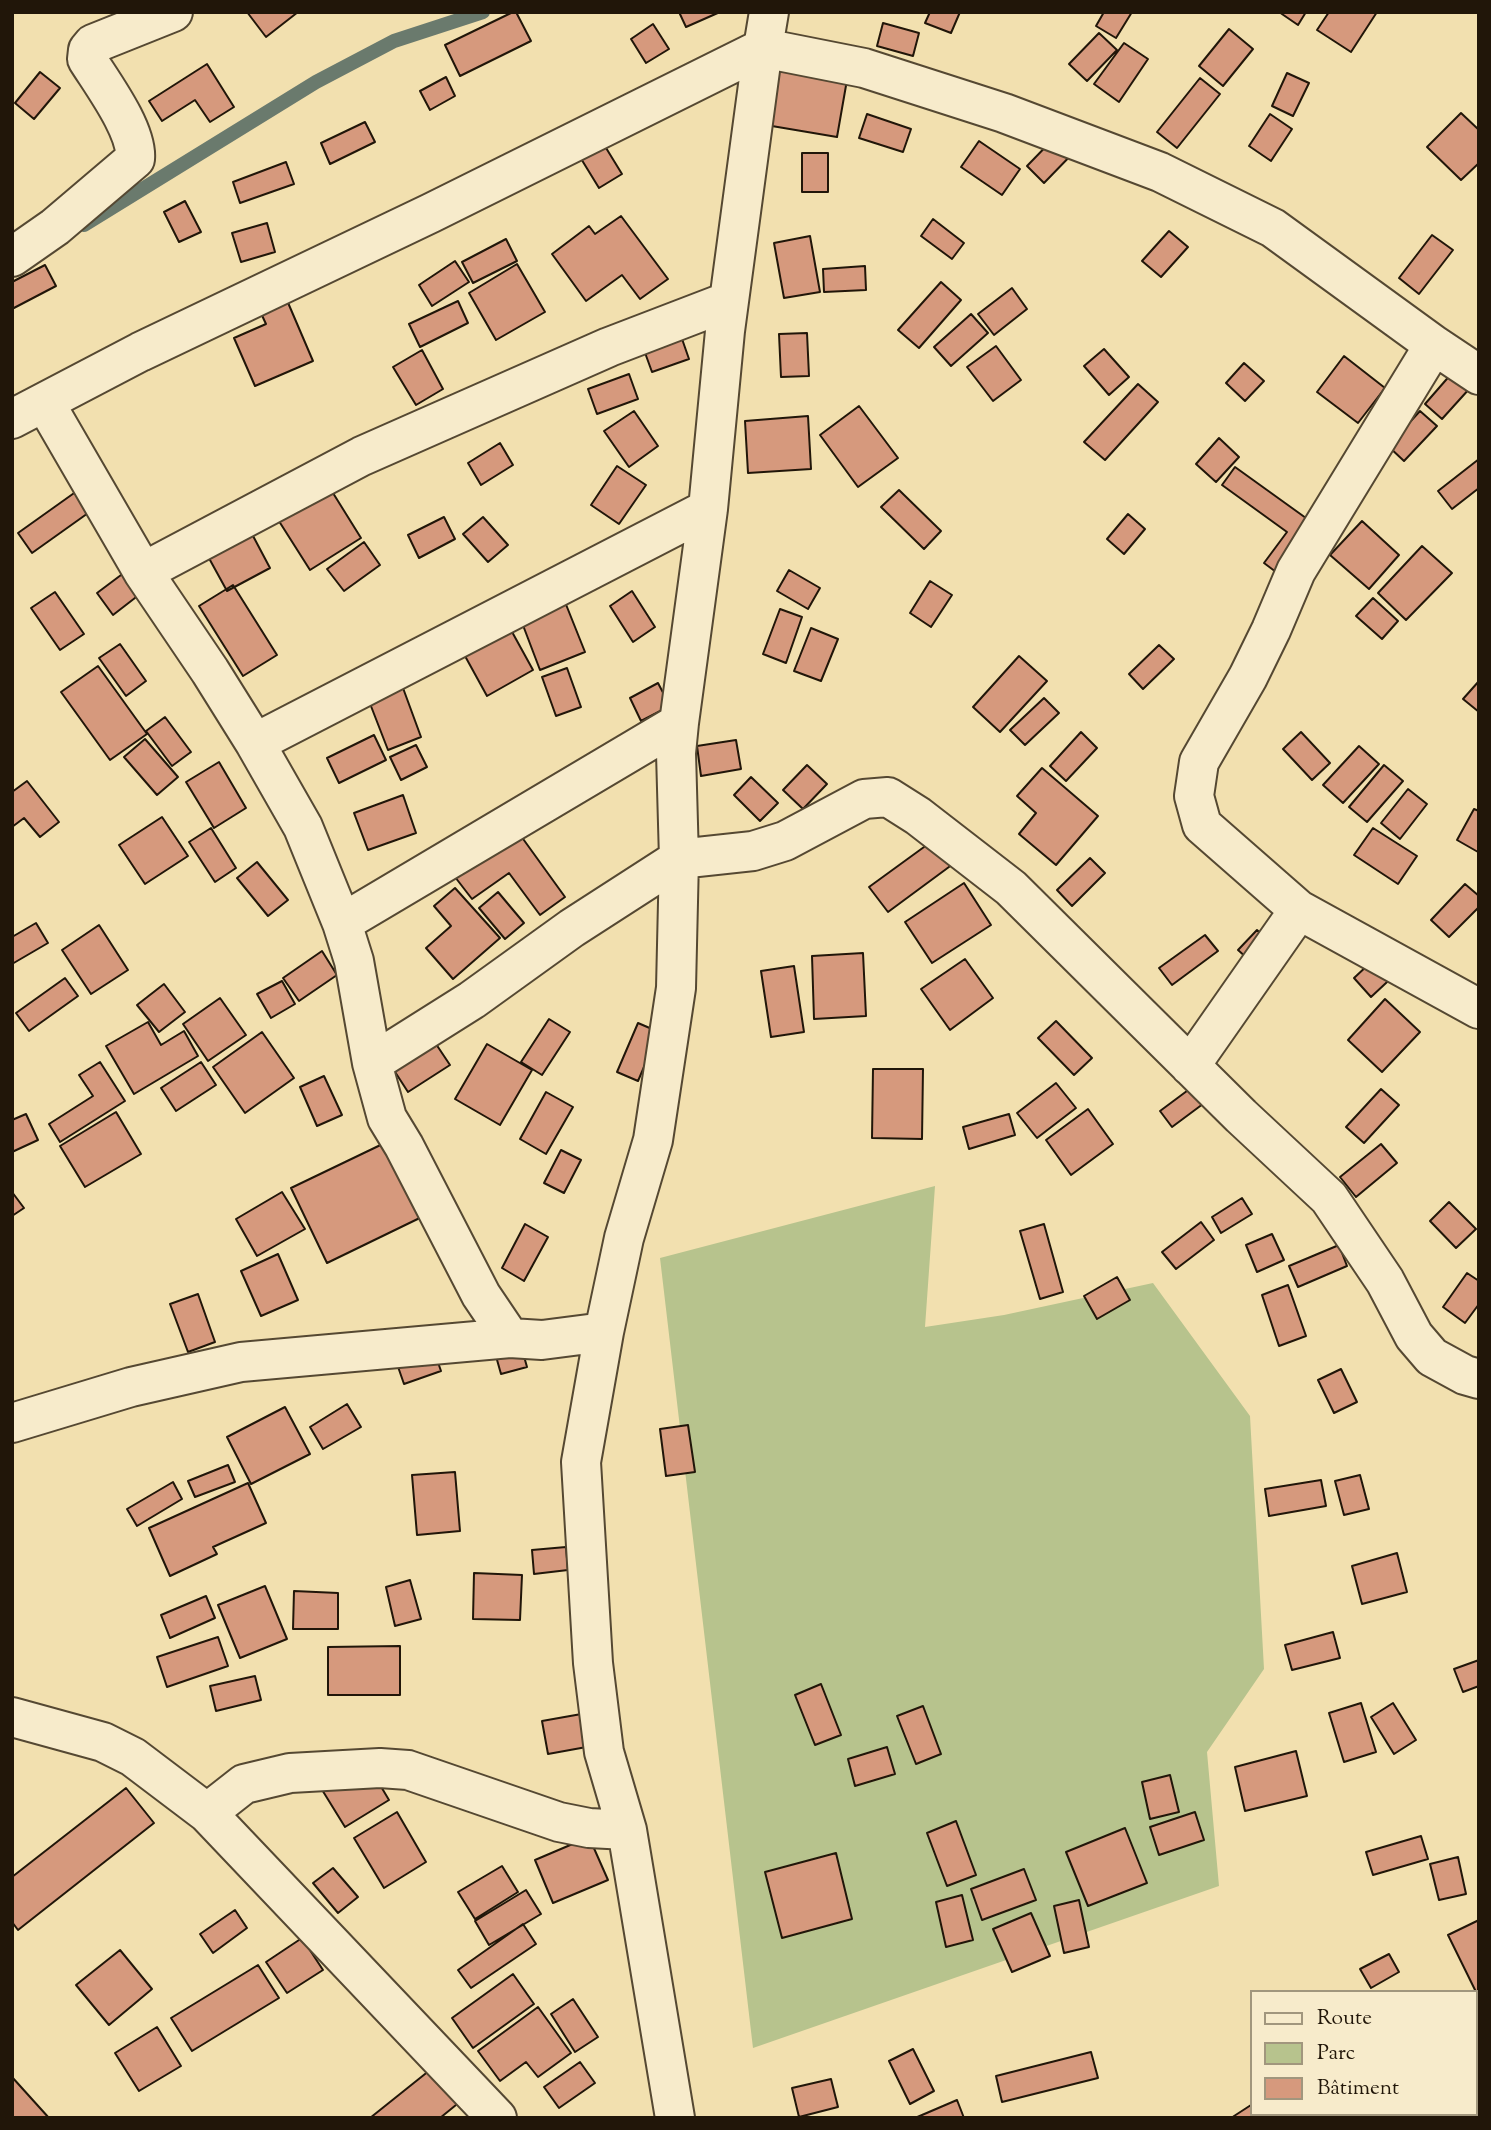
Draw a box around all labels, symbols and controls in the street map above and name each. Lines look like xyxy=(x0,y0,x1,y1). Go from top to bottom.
legend xyxy=(1250,1990,1477,2116)
text: Route xyxy=(1317,2004,1372,2034)
text: Parc xyxy=(1317,2039,1355,2069)
text: Bâtiment xyxy=(1317,2074,1399,2104)

